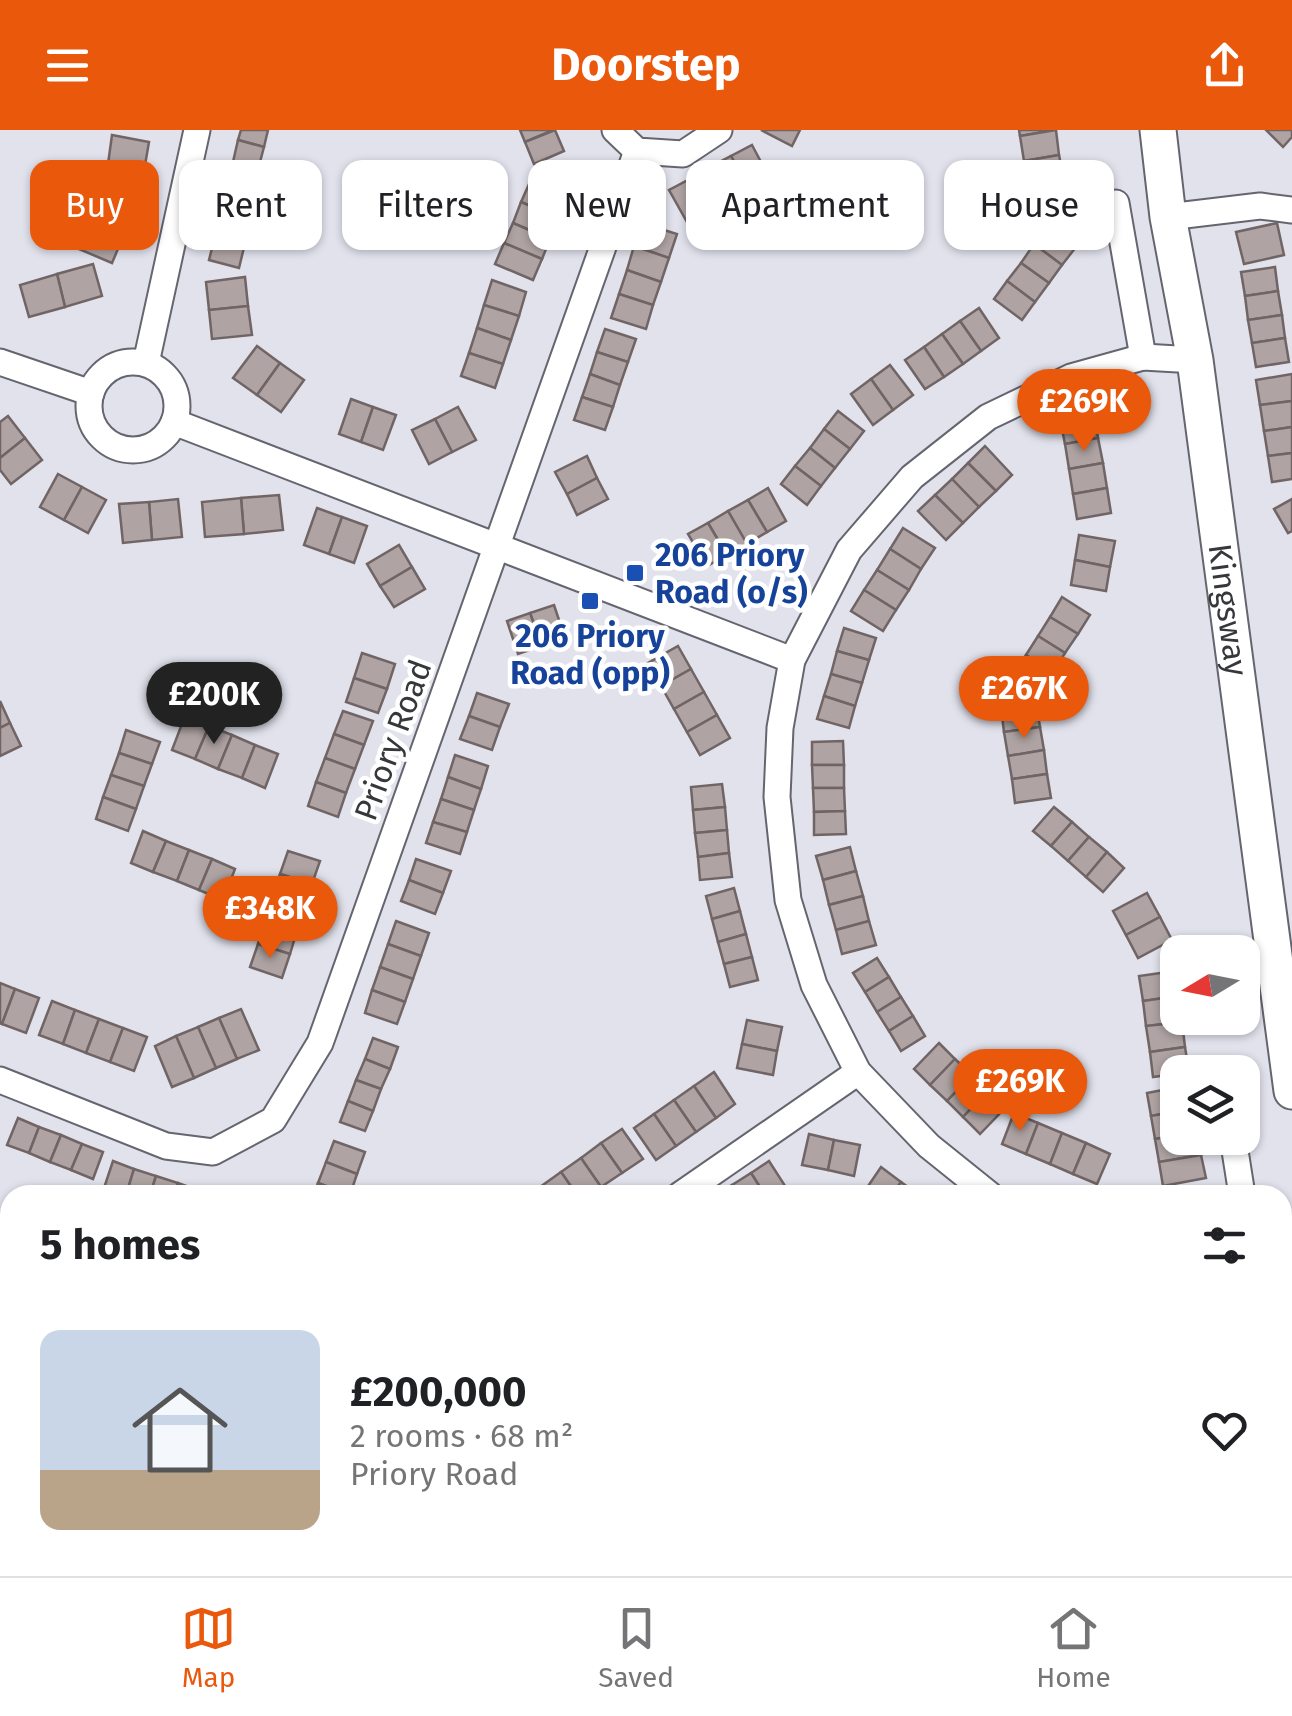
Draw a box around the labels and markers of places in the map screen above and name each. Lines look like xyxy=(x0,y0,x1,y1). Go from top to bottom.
pin: £269K xyxy=(1014,369,1154,454)
place label: 206 Priory Road (o/s) xyxy=(655,536,808,611)
marker: 206 Priory Road (o/s) xyxy=(624,562,646,584)
marker: 206 Priory Road (opp) xyxy=(579,590,601,612)
place label: 206 Priory Road (opp) xyxy=(510,617,670,692)
pin: £267K xyxy=(954,656,1094,741)
pin: £200K xyxy=(144,662,284,747)
pin: £348K xyxy=(200,876,340,961)
pin: £269K xyxy=(950,1049,1090,1134)

